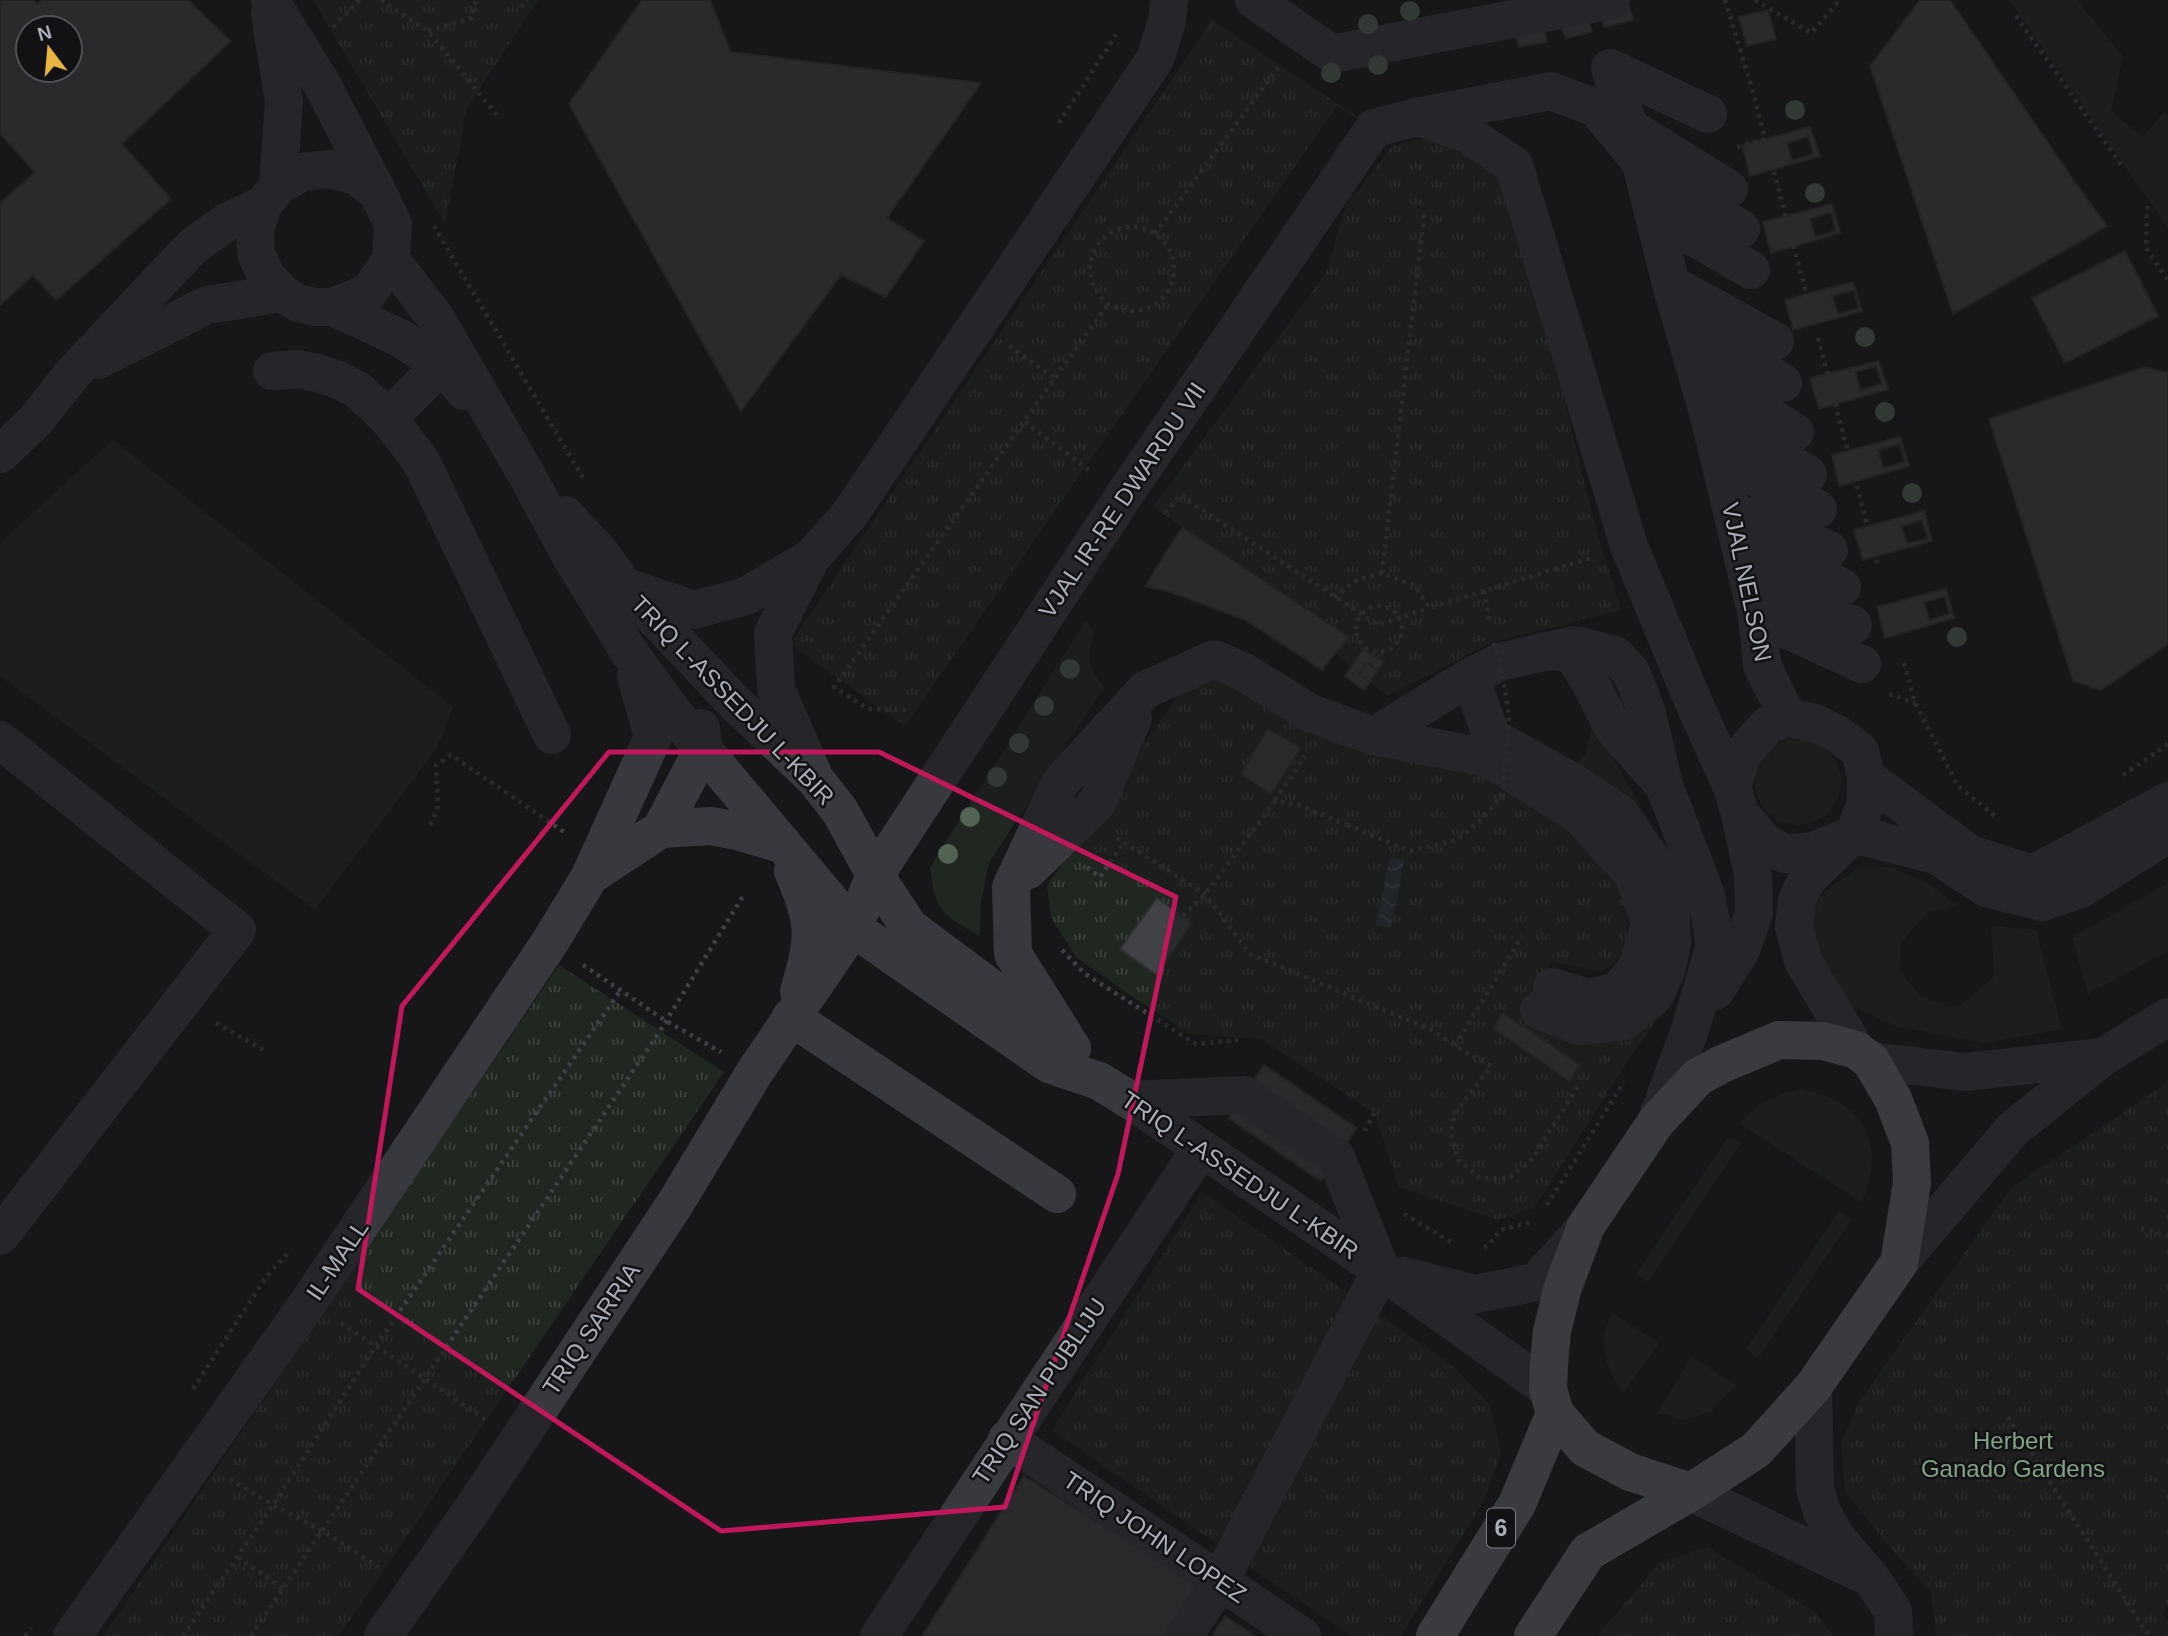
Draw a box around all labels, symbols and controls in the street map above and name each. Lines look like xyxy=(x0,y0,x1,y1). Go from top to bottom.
north arrow xyxy=(14,14,84,84)
text: N xyxy=(35,21,54,45)
street label: VJAL IR-RE DWARDU VII xyxy=(1033,377,1211,623)
street label: VJAL NELSON xyxy=(1717,500,1777,664)
street label: TRIQ L-ASSEDJU L-KBIR xyxy=(626,590,840,810)
street label: TRIQ L-ASSEDJU L-KBIR xyxy=(1116,1086,1364,1264)
street label: IL-MALL xyxy=(300,1215,374,1305)
street label: TRIQ SARRIA xyxy=(537,1258,645,1400)
street label: TRIQ SAN PUBLIJU xyxy=(967,1293,1111,1489)
park label: Herbert Ganado Gardens xyxy=(1921,1427,2105,1482)
street label: TRIQ JOHN LOPEZ xyxy=(1058,1466,1252,1608)
road number: 6 xyxy=(1487,1508,1515,1548)

